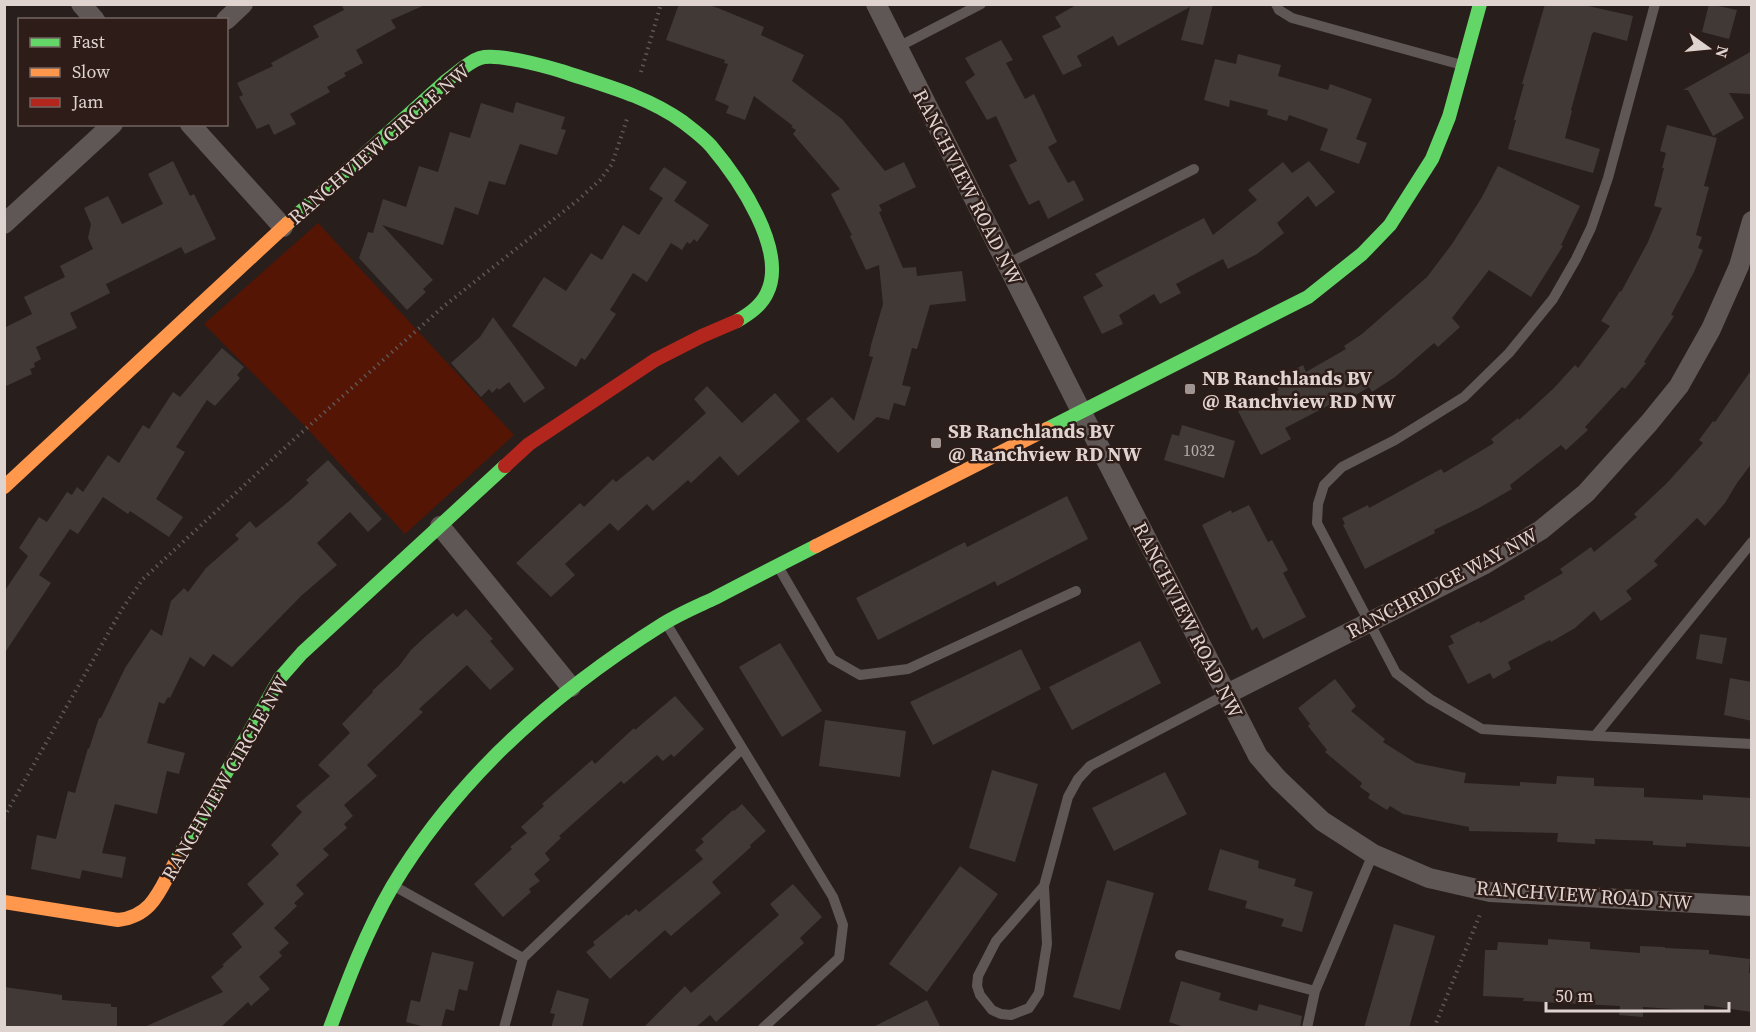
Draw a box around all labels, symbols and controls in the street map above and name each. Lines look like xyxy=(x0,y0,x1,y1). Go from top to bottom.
legend xyxy=(18,18,228,126)
north arrow xyxy=(1678,18,1738,78)
text: Fast xyxy=(72,29,105,54)
text: N xyxy=(1710,43,1735,61)
street label: RANCHVIEW CIRCLE NW xyxy=(282,57,476,231)
text: Slow xyxy=(72,59,110,84)
street label: RANCHVIEW ROAD NW xyxy=(906,84,1030,291)
text: Jam xyxy=(71,89,104,114)
place label: NB Ranchlands BV @ Ranchview RD NW xyxy=(1202,364,1396,415)
marker: NB Ranchlands BV @ Ranchview RD NW xyxy=(1183,382,1197,396)
place label: SB Ranchlands BV @ Ranchview RD NW xyxy=(948,417,1142,468)
marker: SB Ranchlands BV @ Ranchview RD NW xyxy=(929,436,943,450)
house number: 1032 xyxy=(1183,439,1215,461)
street label: RANCHVIEW ROAD NW xyxy=(1126,517,1250,724)
street label: RANCHRIDGE WAY NW xyxy=(1342,520,1543,645)
street label: RANCHVIEW CIRCLE NW xyxy=(155,670,296,886)
street label: RANCHVIEW ROAD NW xyxy=(1475,873,1694,917)
scale bar xyxy=(1546,975,1729,1013)
text: 50 m xyxy=(1555,983,1593,1008)

